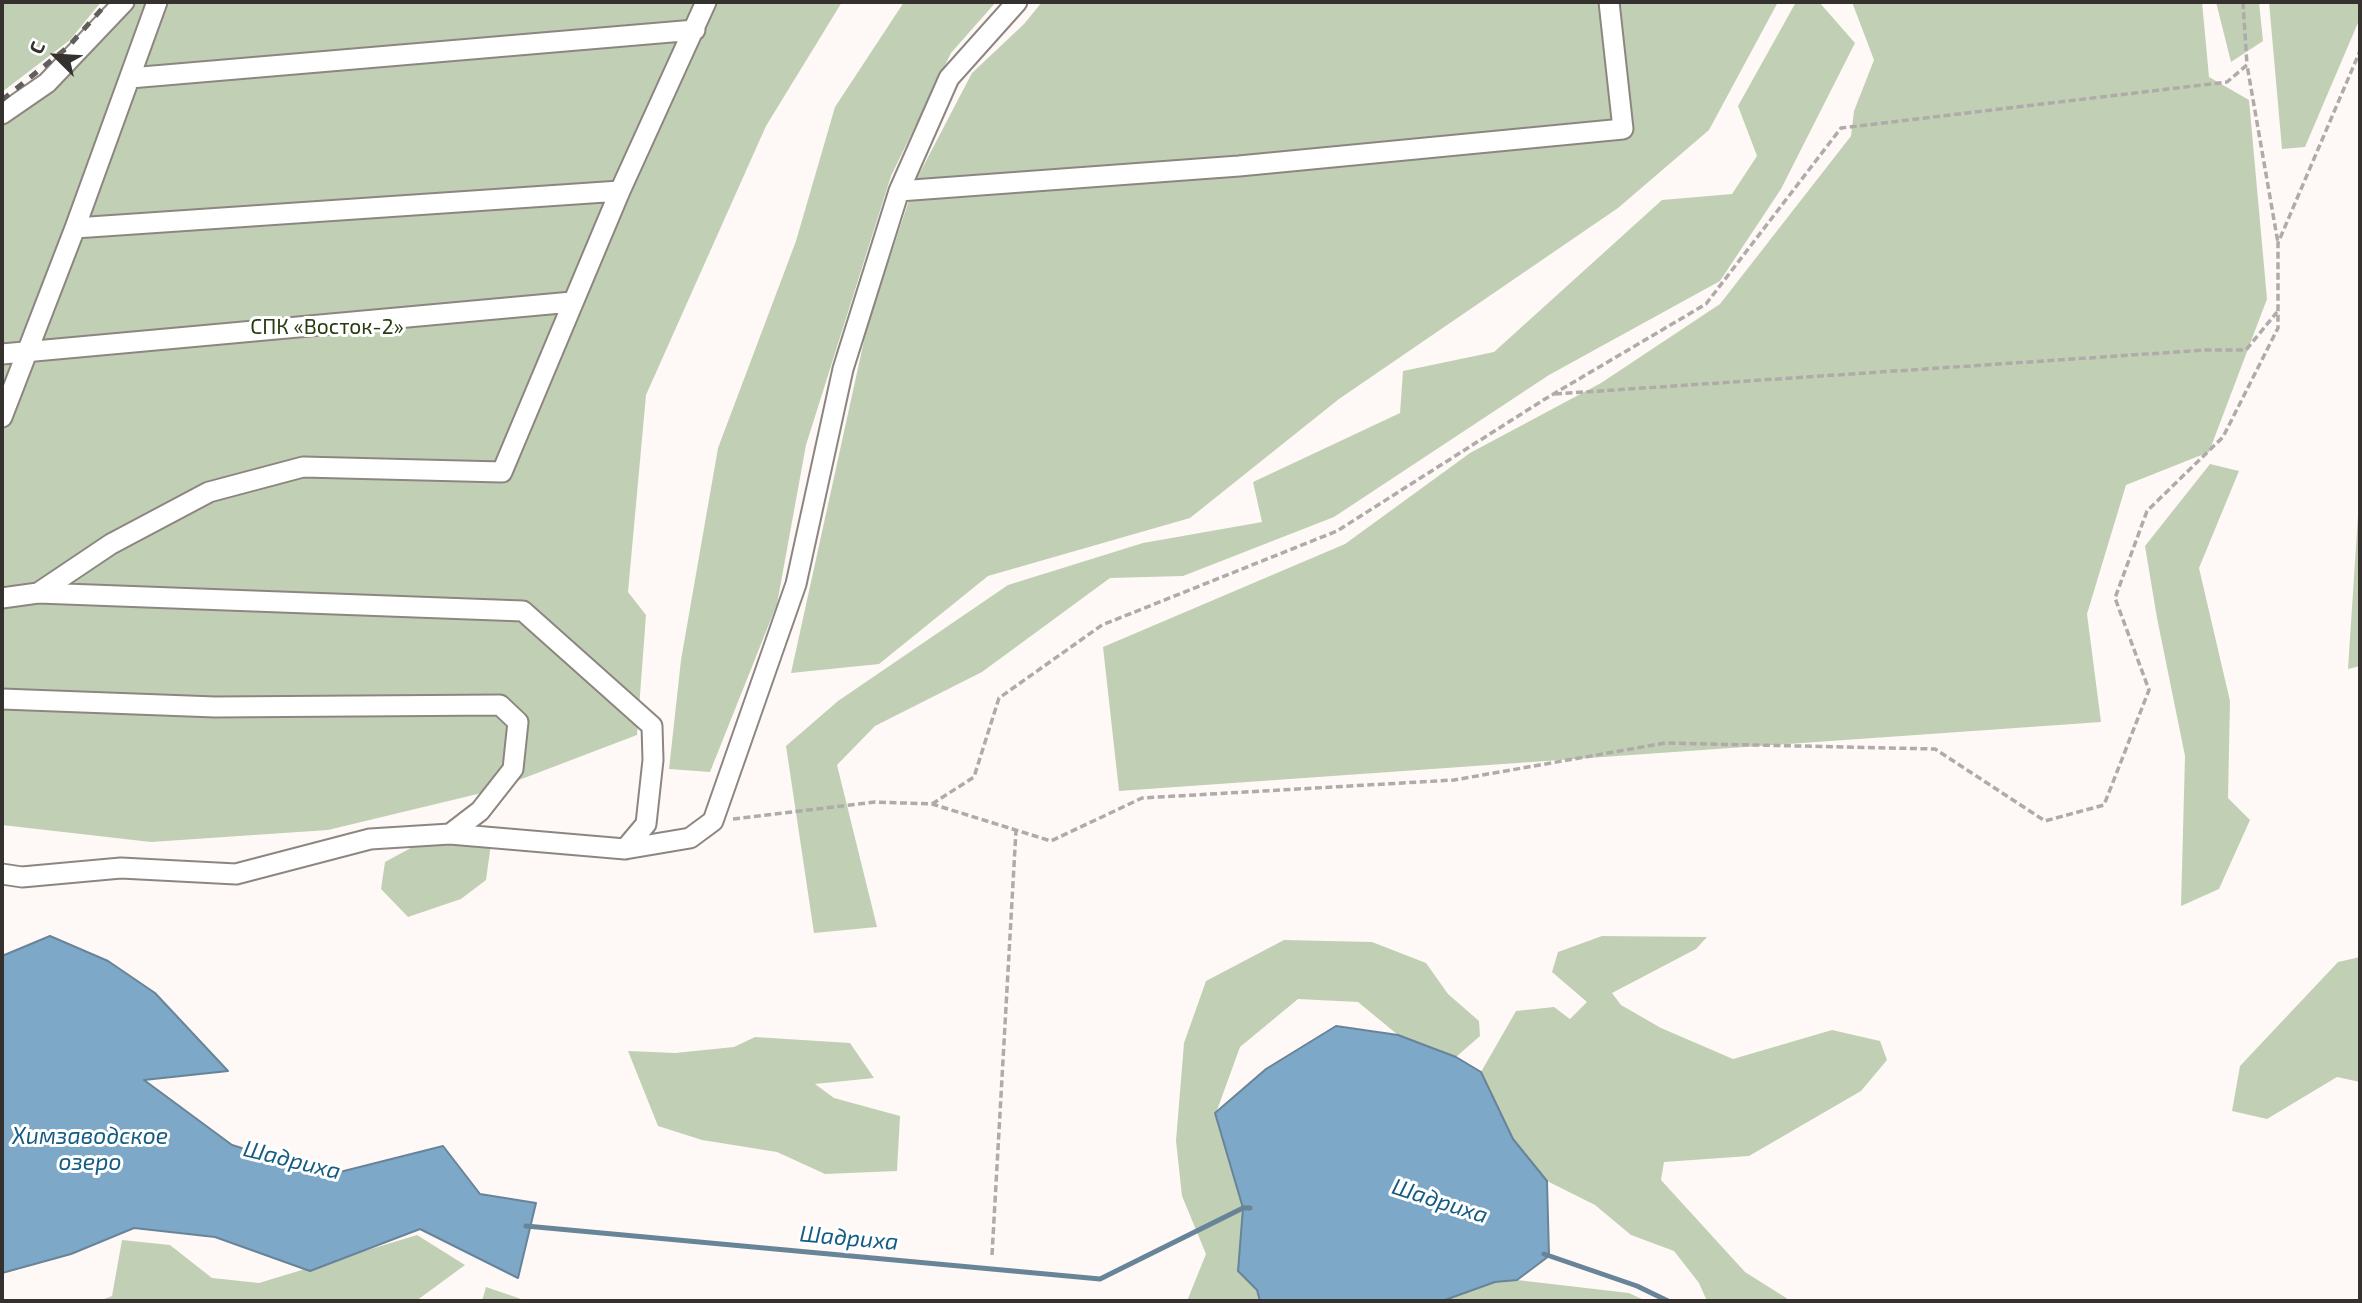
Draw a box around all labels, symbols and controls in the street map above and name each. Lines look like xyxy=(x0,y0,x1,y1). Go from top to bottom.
north arrow xyxy=(21,21,91,91)
text: С xyxy=(24,37,49,57)
park label: СПК «Восток-2» xyxy=(250,314,404,340)
water label: Химзаводское озеро xyxy=(12,1122,168,1176)
water label: Шадриха xyxy=(241,1135,343,1185)
water label: Шадриха xyxy=(1389,1173,1491,1229)
water label: Шадриха xyxy=(798,1220,900,1256)

